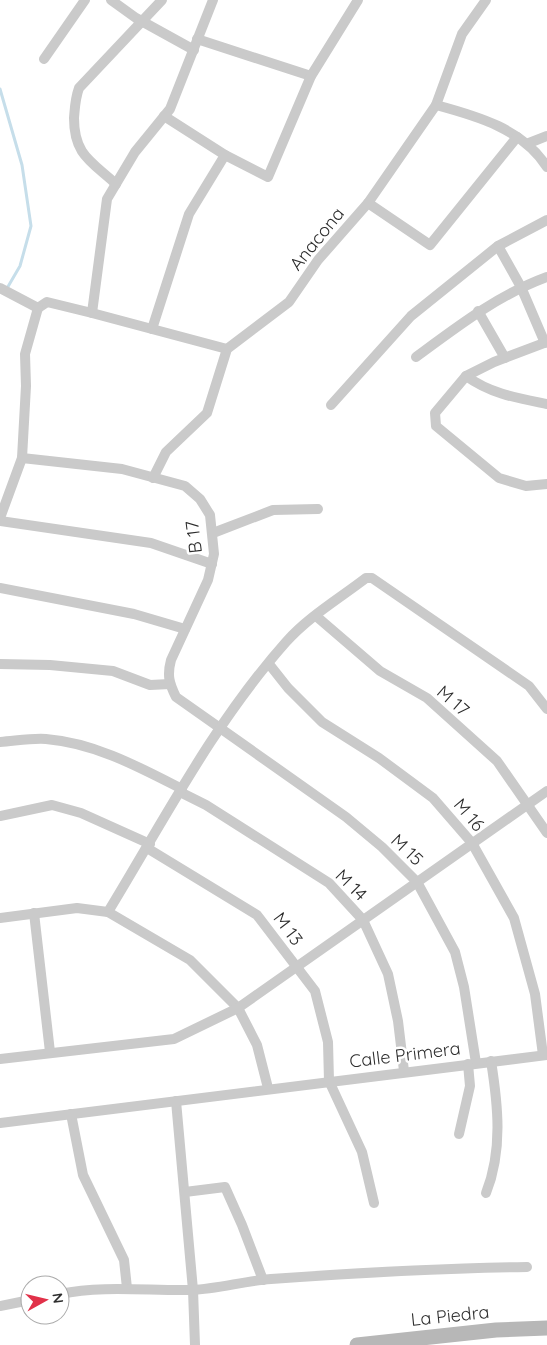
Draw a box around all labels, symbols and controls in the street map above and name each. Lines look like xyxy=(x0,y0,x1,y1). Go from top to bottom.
street label: Anacona xyxy=(284,203,349,275)
street label: B 17 xyxy=(180,520,207,555)
street label: M 17 xyxy=(432,680,474,721)
street label: M 16 xyxy=(449,793,490,836)
street label: M 15 xyxy=(386,829,428,871)
street label: M 14 xyxy=(331,864,372,905)
street label: M 13 xyxy=(268,907,308,950)
street label: Calle Primera xyxy=(348,1036,462,1073)
north arrow xyxy=(20,1275,70,1325)
text: N xyxy=(48,1292,68,1305)
street label: La Piedra xyxy=(410,1300,490,1331)

